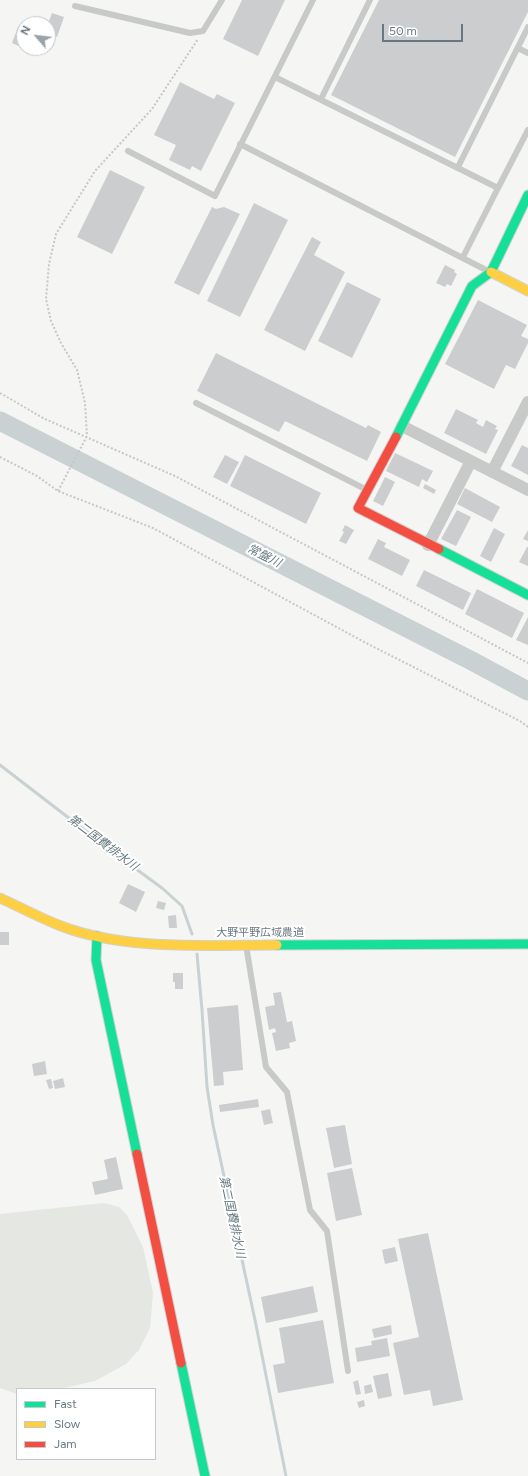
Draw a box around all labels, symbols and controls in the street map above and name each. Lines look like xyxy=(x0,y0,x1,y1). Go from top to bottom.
north arrow xyxy=(16,16,56,56)
scale bar xyxy=(384,16,465,42)
text: N xyxy=(18,24,34,37)
text: 50 m xyxy=(389,24,417,38)
water label: 常盤川 xyxy=(245,541,283,571)
water label: 第二国費排水川 xyxy=(65,812,141,874)
street label: 大野平野広域農道 xyxy=(216,926,304,940)
water label: 第二国費排水川 xyxy=(216,1174,248,1260)
legend xyxy=(16,1388,156,1460)
text: Fast xyxy=(54,1397,77,1411)
text: Slow xyxy=(54,1417,80,1431)
text: Jam xyxy=(54,1437,77,1451)

